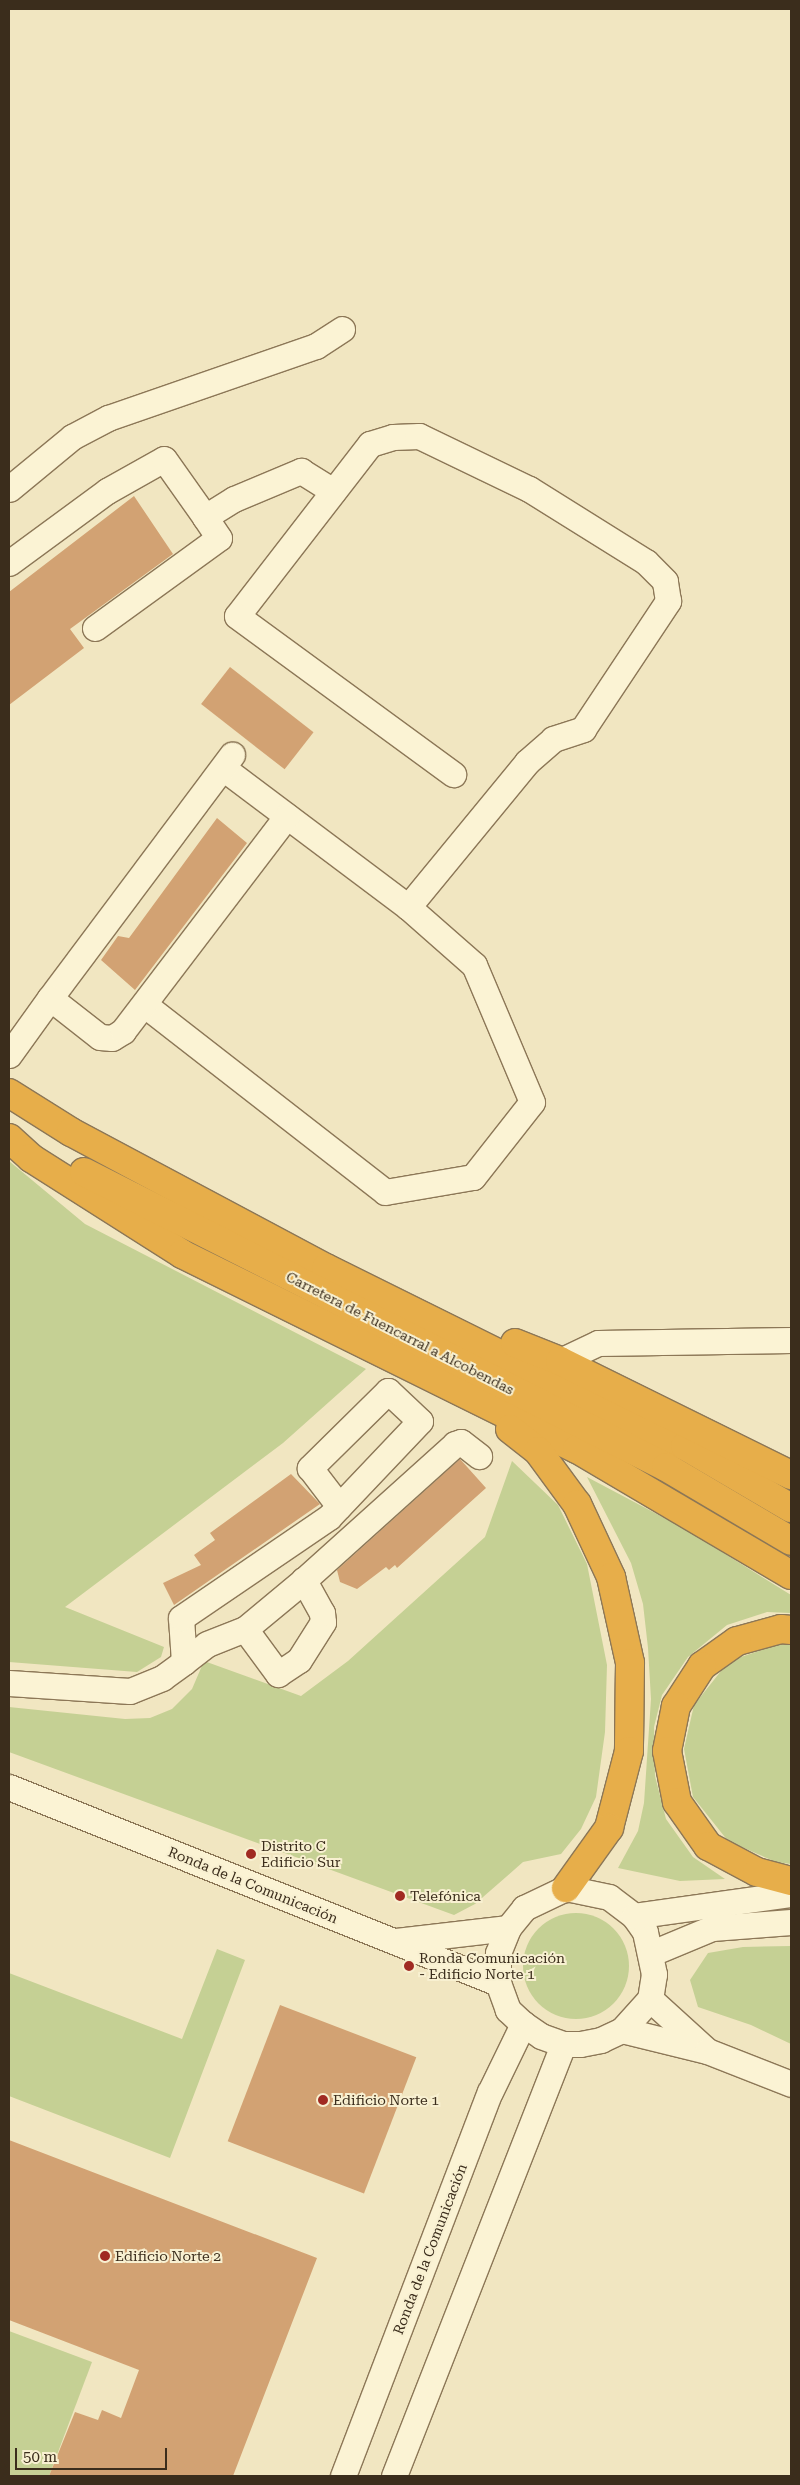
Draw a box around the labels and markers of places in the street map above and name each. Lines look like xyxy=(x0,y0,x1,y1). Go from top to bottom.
place label: Distrito C Edificio Sur xyxy=(261,1838,341,1870)
marker: Distrito C Edificio Sur xyxy=(245,1848,257,1860)
place label: Telefónica xyxy=(410,1888,481,1904)
marker: Telefónica xyxy=(394,1890,406,1902)
place label: Ronda Comunicación - Edificio Norte 1 xyxy=(419,1950,565,1982)
marker: Ronda Comunicación - Edificio Norte 1 xyxy=(403,1960,415,1972)
place label: Edificio Norte 1 xyxy=(333,2092,439,2108)
marker: Edificio Norte 1 xyxy=(317,2094,329,2106)
place label: Edificio Norte 2 xyxy=(115,2248,221,2264)
marker: Edificio Norte 2 xyxy=(99,2250,111,2262)

